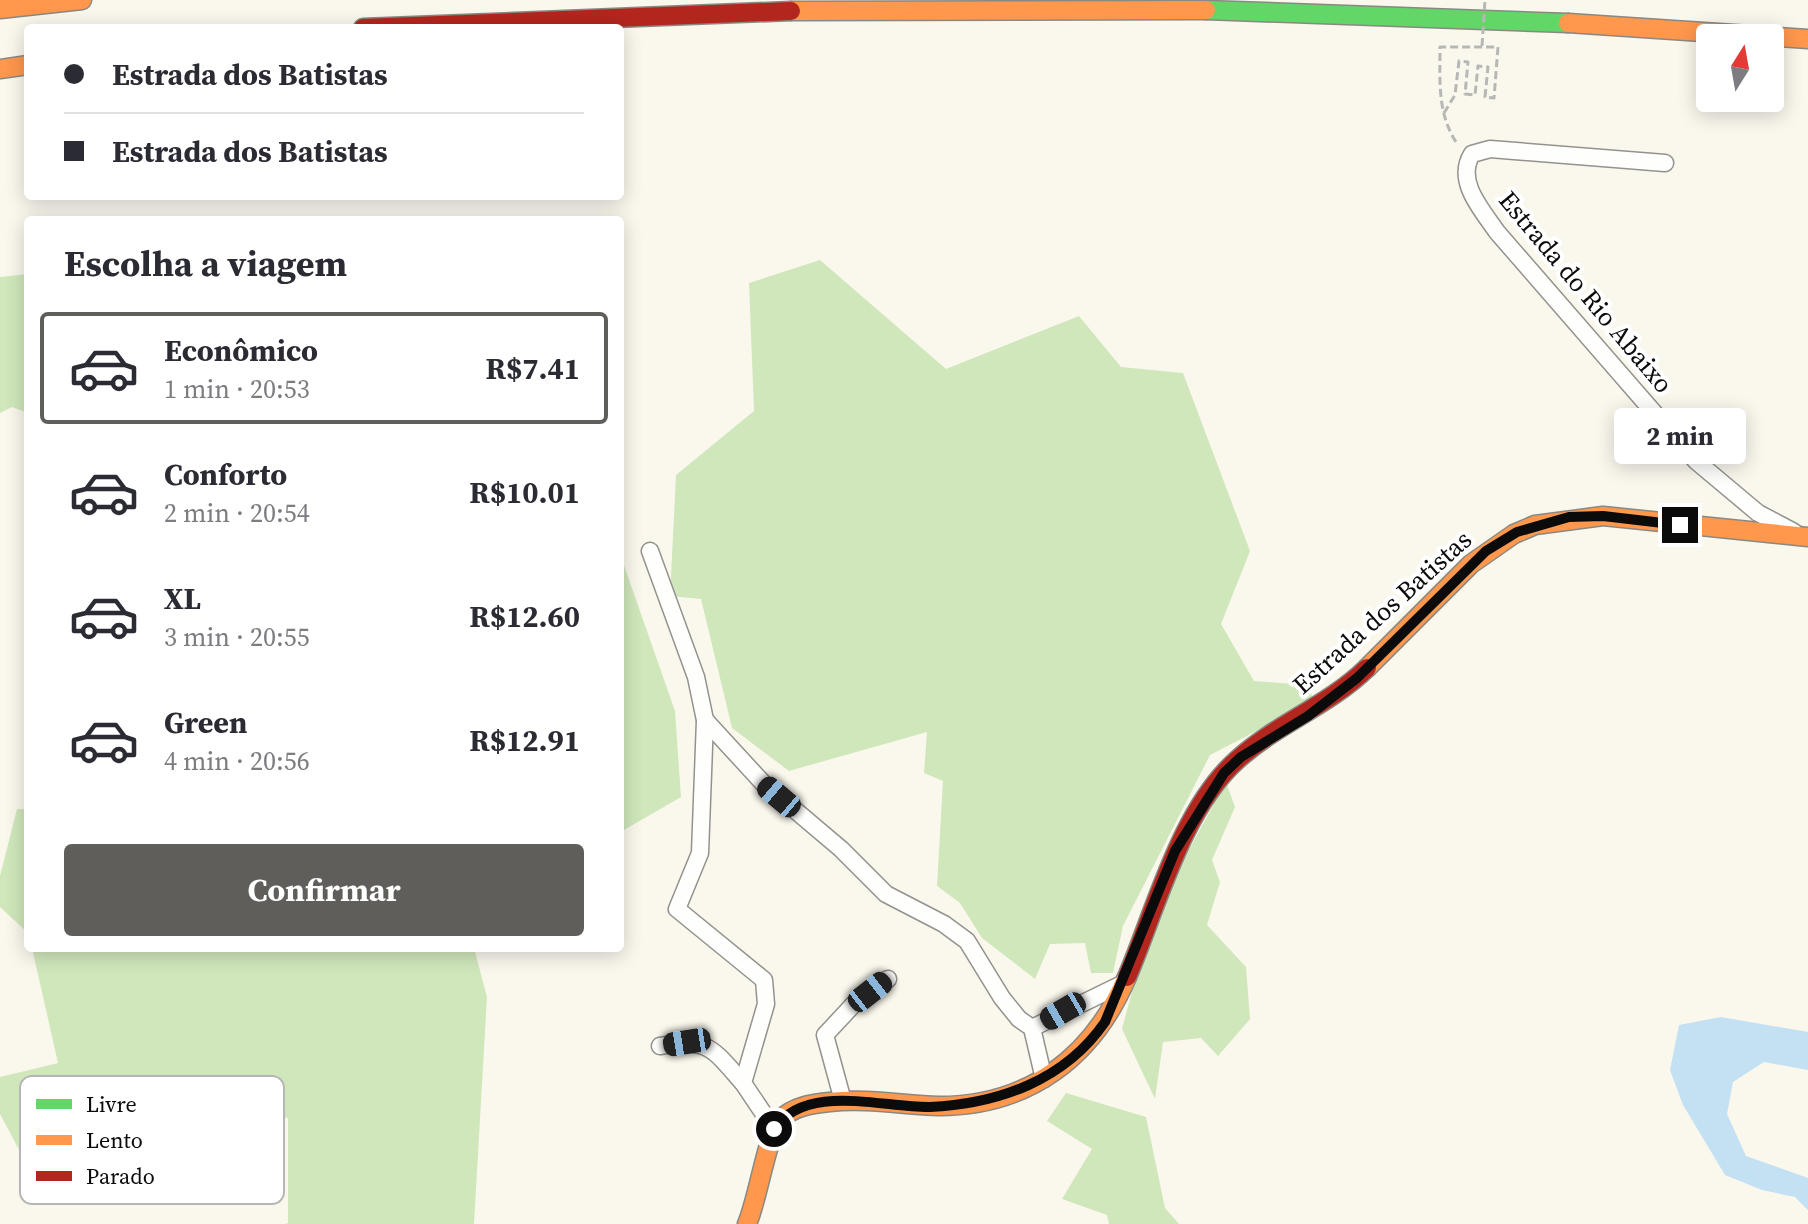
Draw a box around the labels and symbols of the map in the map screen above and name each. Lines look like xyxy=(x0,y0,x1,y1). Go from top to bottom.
north arrow xyxy=(1696,24,1784,112)
street label: Estrada do Rio Abaixo xyxy=(1491,183,1681,401)
callout: 2 min xyxy=(1614,409,1746,465)
route end xyxy=(1662,507,1698,543)
street label: Estrada dos Batistas xyxy=(1285,522,1479,702)
car xyxy=(753,772,805,822)
car xyxy=(844,968,896,1016)
car xyxy=(1036,989,1090,1033)
car xyxy=(661,1026,713,1058)
legend xyxy=(20,1076,284,1204)
text: Livre xyxy=(86,1089,137,1119)
route start xyxy=(756,1111,792,1147)
text: Lento xyxy=(86,1125,143,1155)
text: Parado xyxy=(86,1161,155,1191)

